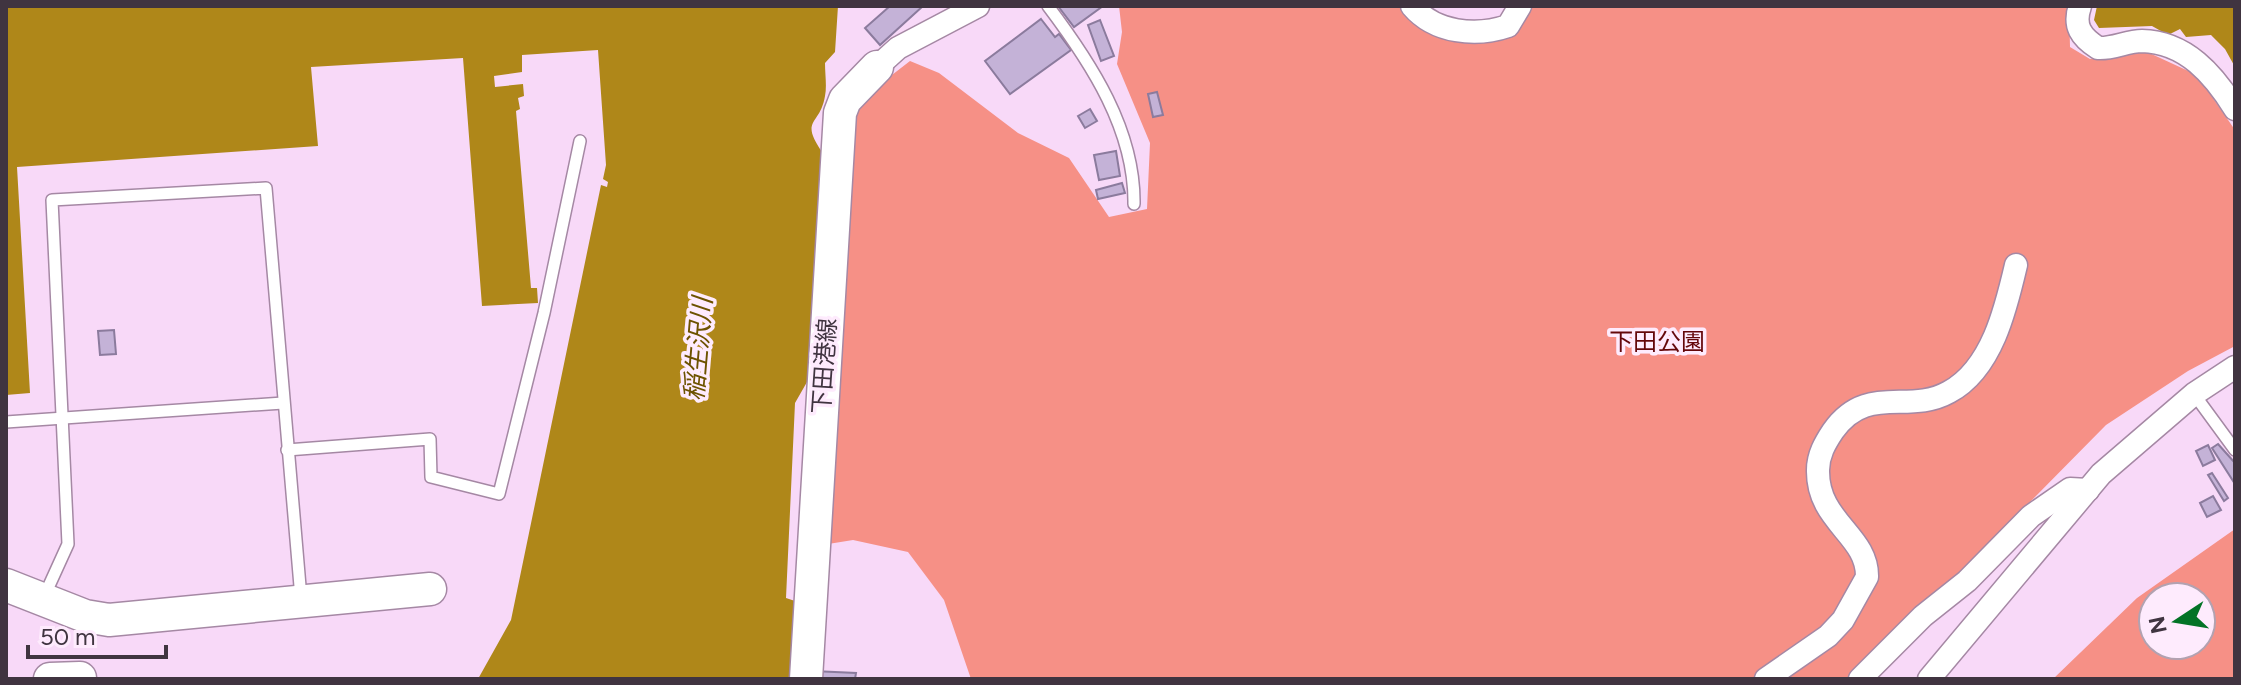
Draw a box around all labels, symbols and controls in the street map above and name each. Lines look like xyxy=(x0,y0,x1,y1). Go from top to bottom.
water label: 稲生沢川 xyxy=(678,293,719,402)
street label: 下田港線 xyxy=(806,317,842,415)
park label: 下田公園 xyxy=(1609,327,1705,356)
north arrow xyxy=(2137,581,2217,661)
scale bar xyxy=(28,609,166,659)
text: N xyxy=(2143,614,2173,636)
text: 50 m xyxy=(40,622,96,651)

